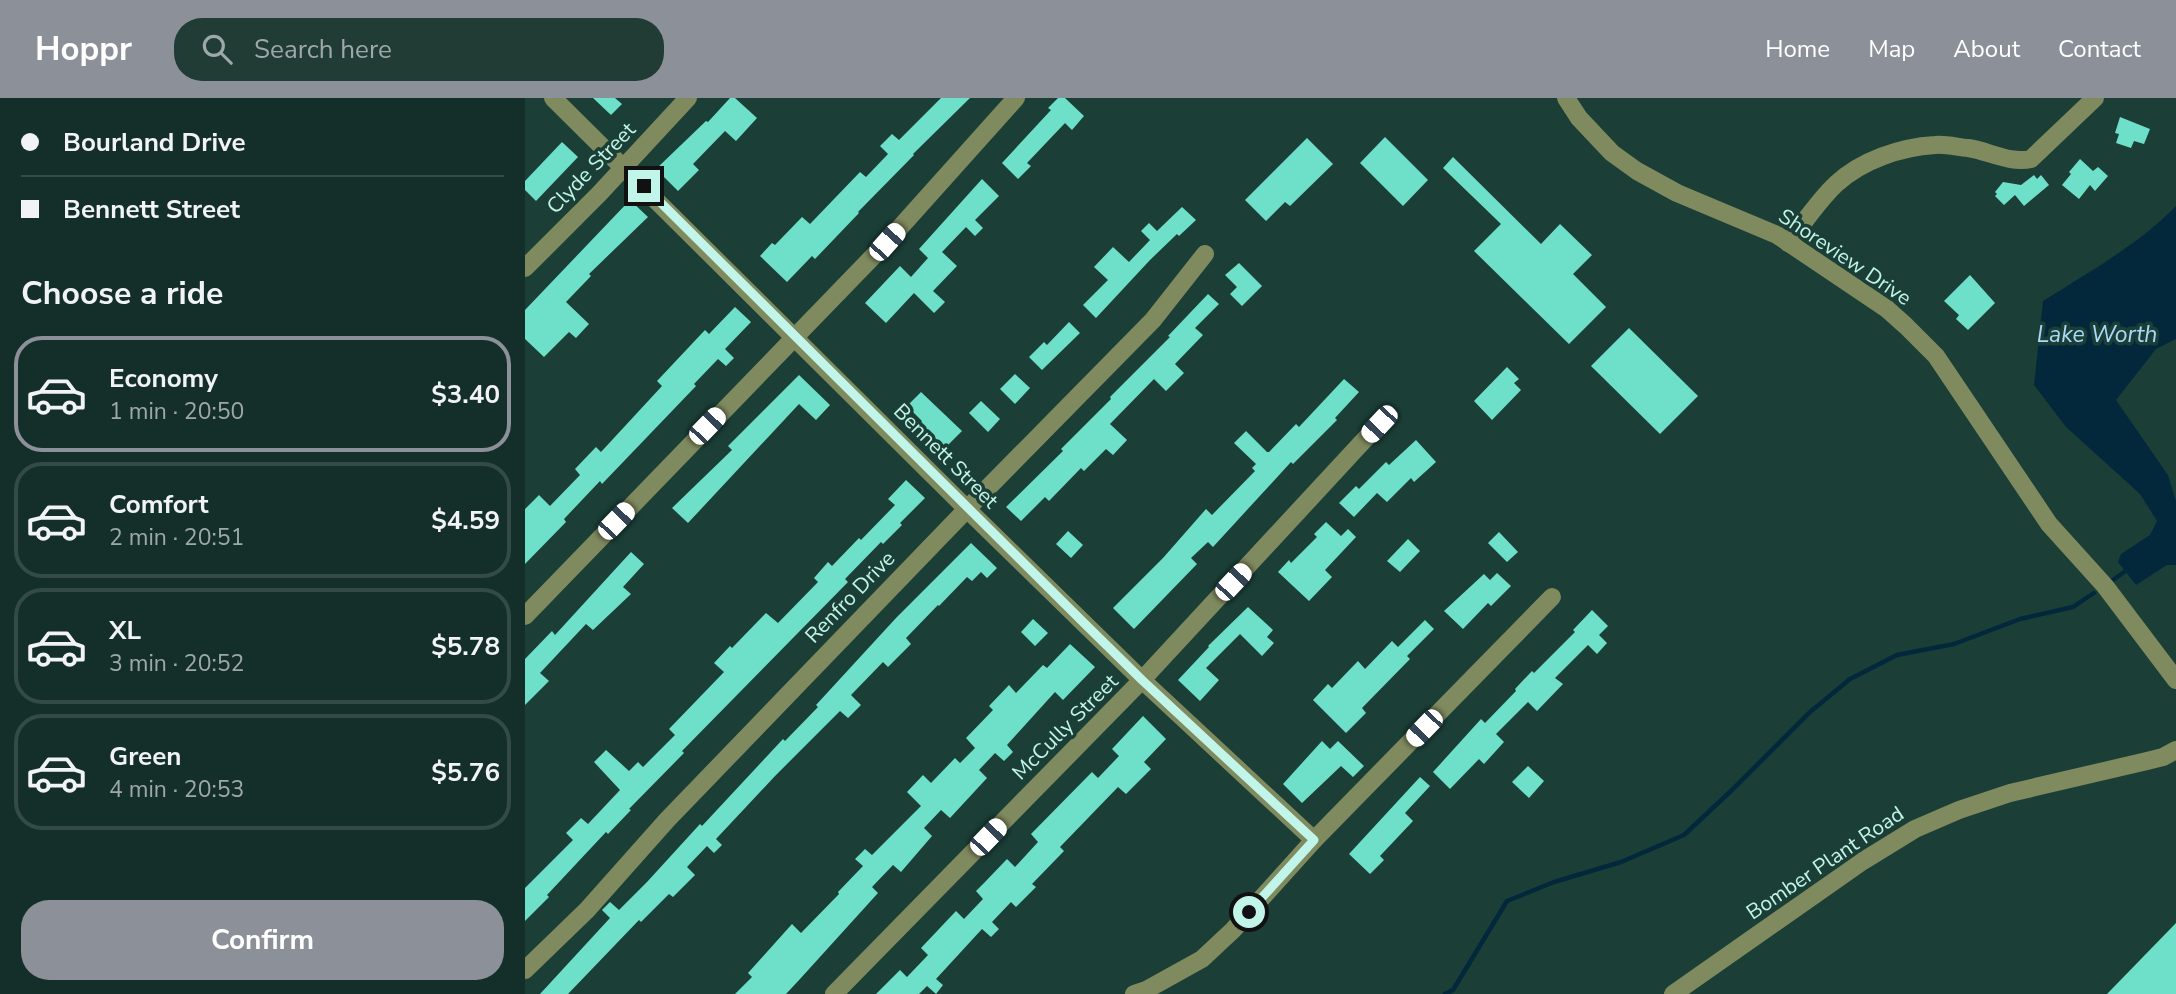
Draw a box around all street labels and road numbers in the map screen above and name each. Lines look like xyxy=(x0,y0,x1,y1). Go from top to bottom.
street label: Clyde Street xyxy=(540,116,642,220)
street label: Shoreview Drive xyxy=(1773,202,1917,312)
street label: Bennett Street xyxy=(887,397,1005,515)
street label: Renfro Drive xyxy=(799,545,901,649)
street label: McCully Street xyxy=(1006,667,1125,786)
street label: Bomber Plant Road xyxy=(1741,800,1909,926)

